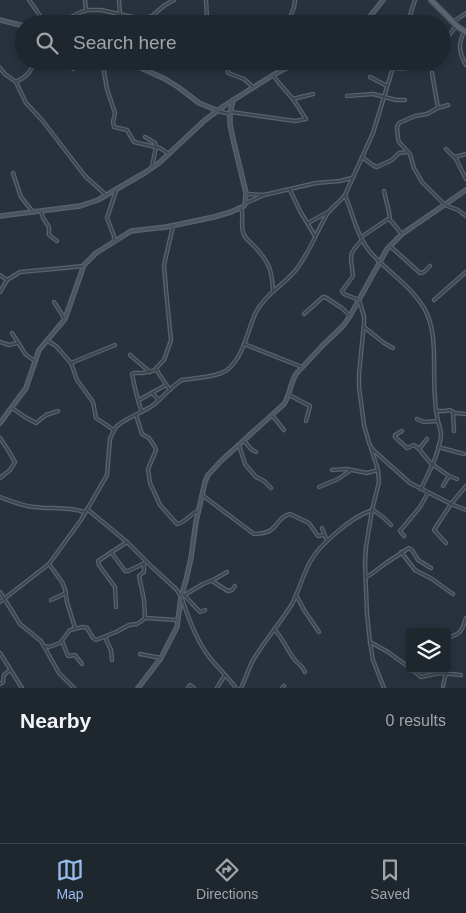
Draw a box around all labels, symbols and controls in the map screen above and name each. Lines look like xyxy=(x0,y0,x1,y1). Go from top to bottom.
search box xyxy=(15,15,451,70)
icon: search xyxy=(33,29,61,57)
text: Search here xyxy=(73,32,177,53)
map controls xyxy=(406,628,451,673)
button: layers xyxy=(406,628,451,673)
text: Nearby xyxy=(20,709,91,732)
text: 0 results xyxy=(386,712,446,729)
tab: Map xyxy=(56,856,84,902)
tab: Directions xyxy=(196,856,258,902)
tab: Saved xyxy=(370,856,410,902)

